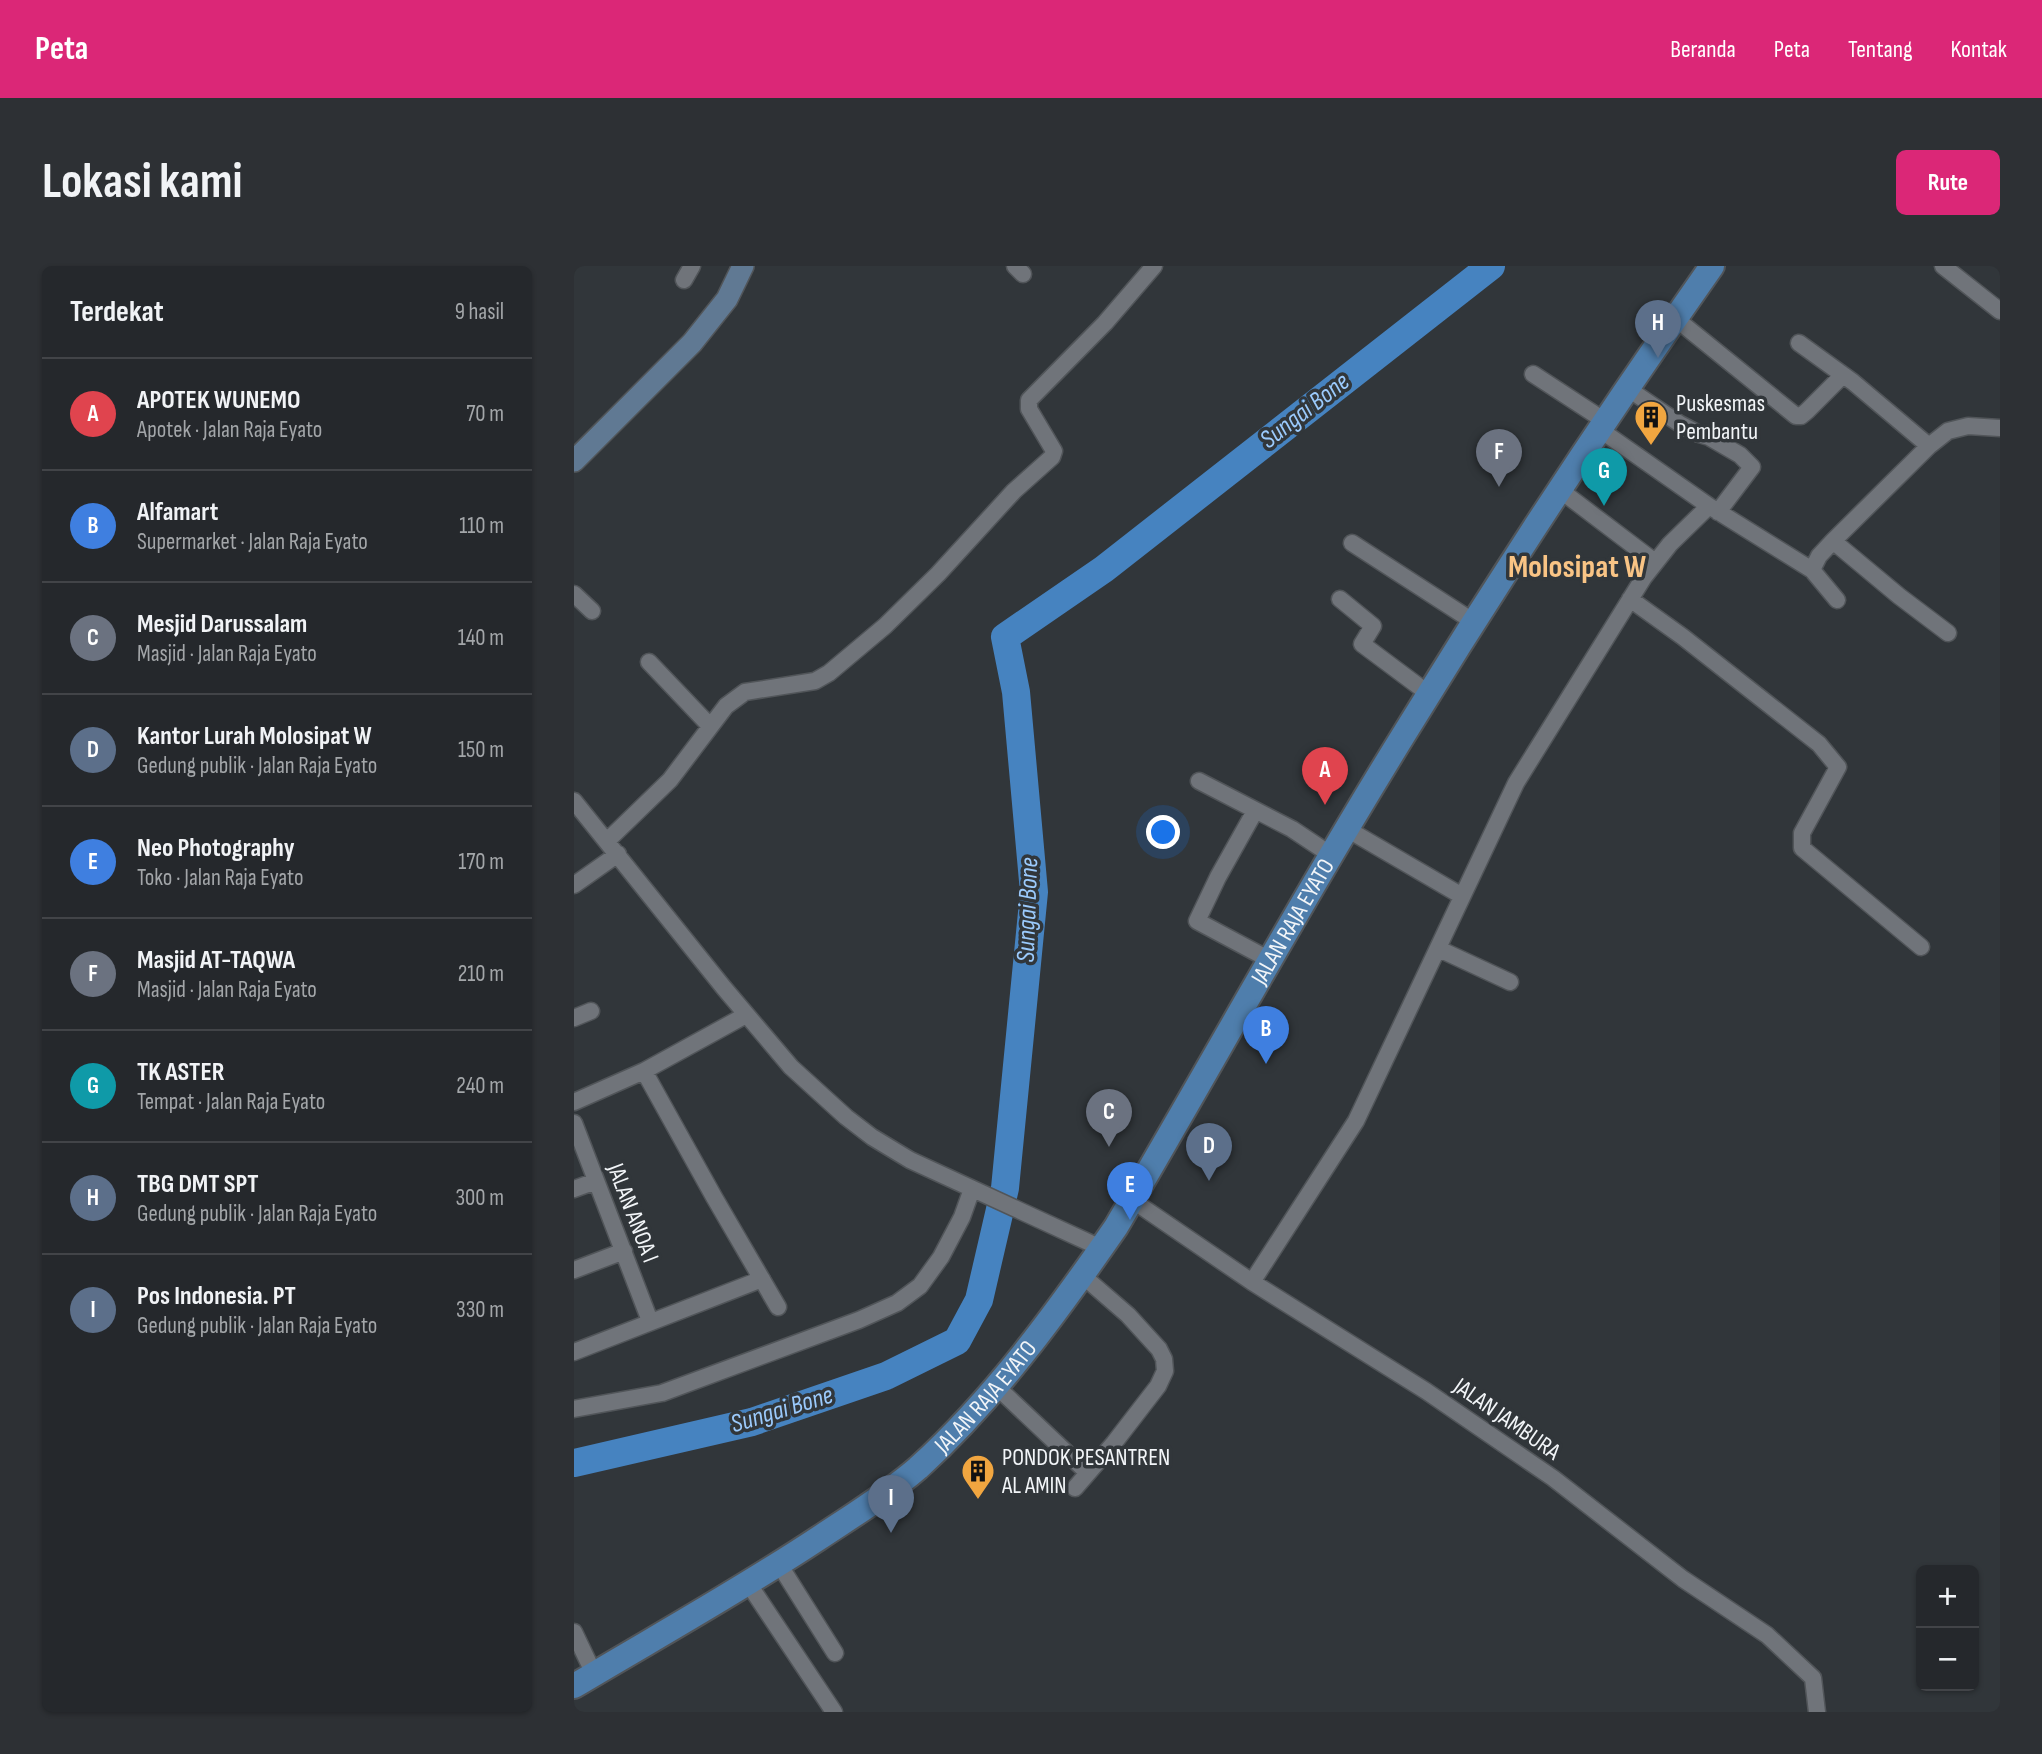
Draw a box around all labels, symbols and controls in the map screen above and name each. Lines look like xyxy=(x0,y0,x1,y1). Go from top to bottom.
text: Peta xyxy=(35,29,88,69)
text: Beranda xyxy=(1670,35,1736,64)
text: Peta xyxy=(1774,35,1810,64)
text: Tentang xyxy=(1848,35,1913,64)
text: Kontak xyxy=(1951,35,2007,64)
button: Rute xyxy=(1896,150,2000,215)
text: Lokasi kami xyxy=(42,153,242,212)
text: Terdekat xyxy=(70,294,164,330)
text: 9 hasil xyxy=(455,298,504,326)
pin: H xyxy=(1635,300,1681,358)
water label: Sungai Bone xyxy=(1254,366,1356,456)
text: APOTEK WUNEMO xyxy=(137,385,301,416)
place label: Puskesmas Pembantu xyxy=(1676,389,1765,446)
building icon: Puskesmas Pembantu xyxy=(1632,398,1670,447)
text: A xyxy=(88,400,98,428)
text: 70 m xyxy=(466,400,504,428)
text: Apotek · Jalan Raja Eyato xyxy=(137,416,322,444)
pin: F xyxy=(1476,429,1522,487)
pin: G xyxy=(1581,448,1627,506)
text: Alfamart xyxy=(137,497,218,528)
text: B xyxy=(88,512,98,540)
text: 110 m xyxy=(459,512,504,540)
text: Supermarket · Jalan Raja Eyato xyxy=(137,528,368,556)
district label: Molosipat W xyxy=(1508,548,1647,587)
text: Mesjid Darussalam xyxy=(137,609,307,640)
text: C xyxy=(87,624,99,652)
text: 140 m xyxy=(458,624,504,652)
text: Masjid · Jalan Raja Eyato xyxy=(137,640,317,668)
text: Kantor Lurah Molosipat W xyxy=(137,721,372,752)
text: D xyxy=(87,736,99,764)
text: 150 m xyxy=(458,736,504,764)
pin: A xyxy=(1302,747,1348,805)
text: Gedung publik · Jalan Raja Eyato xyxy=(137,752,377,780)
your location xyxy=(1146,815,1180,849)
text: Neo Photography xyxy=(137,833,295,864)
text: E xyxy=(88,848,98,876)
text: 170 m xyxy=(458,848,504,876)
street label: JALAN RAJA EYATO xyxy=(1244,853,1340,990)
water label: Sungai Bone xyxy=(1011,857,1045,963)
text: Toko · Jalan Raja Eyato xyxy=(137,864,303,892)
text: Masjid AT-TAQWA xyxy=(137,945,295,976)
text: F xyxy=(88,960,98,988)
text: 210 m xyxy=(458,960,504,988)
text: Masjid · Jalan Raja Eyato xyxy=(137,976,317,1004)
pin: B xyxy=(1243,1006,1289,1064)
text: TK ASTER xyxy=(137,1057,224,1088)
text: G xyxy=(87,1072,99,1100)
text: 240 m xyxy=(456,1072,504,1100)
text: Tempat · Jalan Raja Eyato xyxy=(137,1088,325,1116)
pin: C xyxy=(1086,1089,1132,1147)
pin: D xyxy=(1186,1123,1232,1181)
street label: JALAN ANOA I xyxy=(601,1158,665,1267)
pin: E xyxy=(1107,1162,1153,1220)
text: TBG DMT SPT xyxy=(137,1169,258,1200)
text: H xyxy=(87,1184,99,1212)
text: 300 m xyxy=(455,1184,504,1212)
text: Gedung publik · Jalan Raja Eyato xyxy=(137,1200,377,1228)
text: Pos Indonesia. PT xyxy=(137,1281,296,1312)
text: I xyxy=(90,1296,96,1324)
text: 330 m xyxy=(456,1296,504,1324)
text: Gedung publik · Jalan Raja Eyato xyxy=(137,1312,377,1340)
street label: JALAN RAJA EYATO xyxy=(928,1334,1043,1460)
street label: JALAN JAMBURA xyxy=(1447,1371,1567,1467)
water label: Sungai Bone xyxy=(727,1380,837,1440)
place label: PONDOK PESANTREN AL AMIN xyxy=(1001,1443,1170,1500)
building icon: PONDOK PESANTREN AL AMIN xyxy=(959,1452,997,1501)
pin: I xyxy=(868,1475,914,1533)
map controls xyxy=(1916,1565,1979,1691)
button: + xyxy=(1916,1565,1979,1628)
button: − xyxy=(1916,1628,1979,1691)

